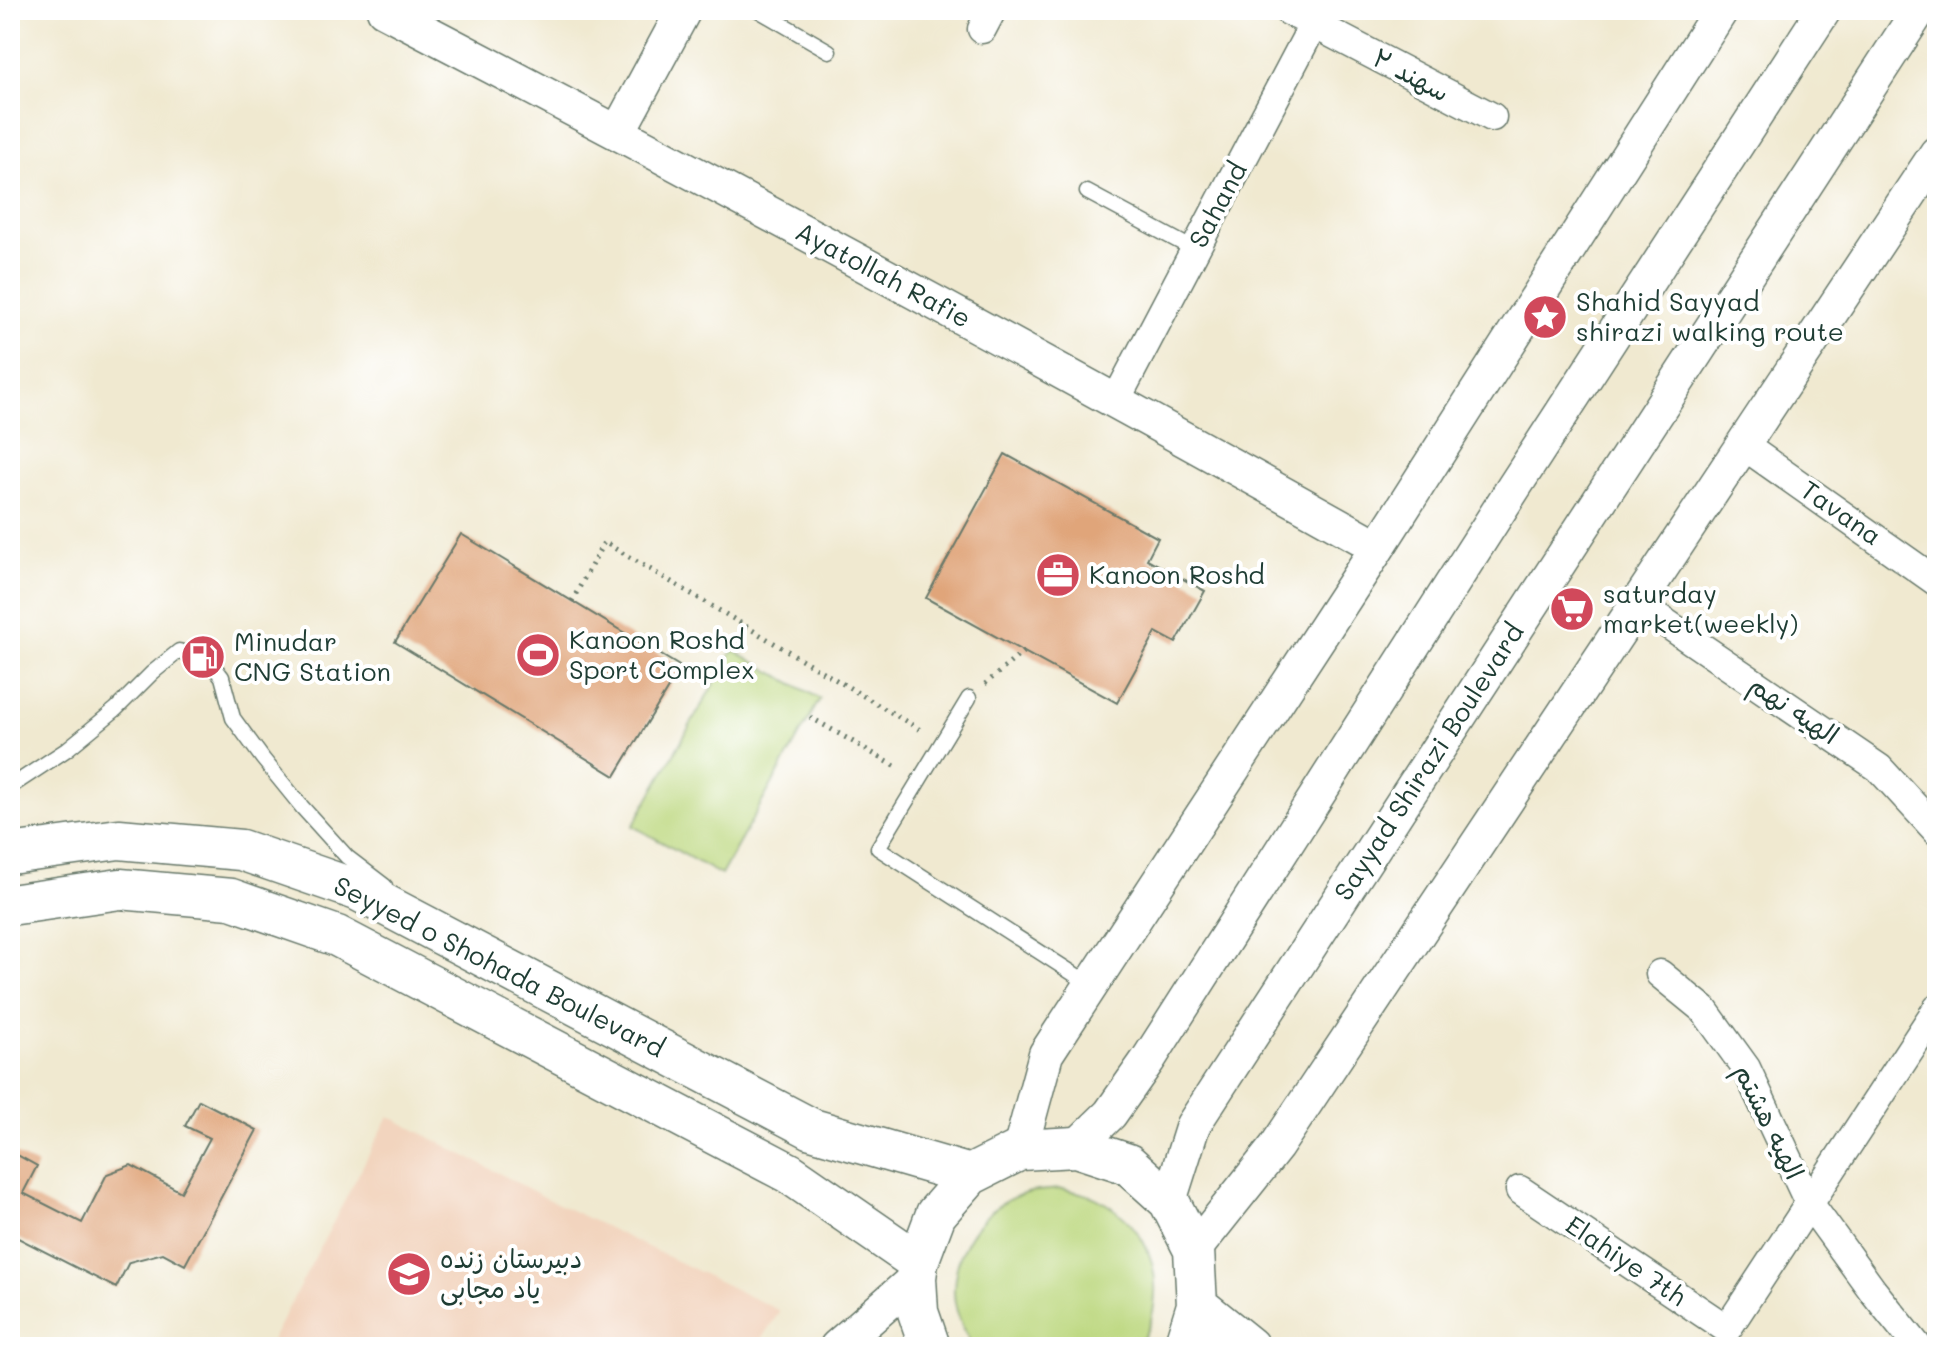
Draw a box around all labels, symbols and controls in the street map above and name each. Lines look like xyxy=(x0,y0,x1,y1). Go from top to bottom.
street label: سهند ۲ xyxy=(1367,40,1456,108)
street label: Sahand xyxy=(1180,156,1254,253)
street label: Ayatollah Rafie xyxy=(790,214,977,335)
place label: Shahid Sayyad shirazi walking route xyxy=(1576,284,1844,348)
place icon: Shahid Sayyad shirazi walking route xyxy=(1521,293,1569,341)
street label: Tavana xyxy=(1794,472,1889,552)
office icon: Kanoon Roshd xyxy=(1034,551,1082,599)
place label: Kanoon Roshd xyxy=(1089,557,1265,591)
place label: saturday market(weekly) xyxy=(1603,576,1798,640)
supermarket icon: saturday market(weekly) xyxy=(1548,585,1596,633)
street label: Sayyad Shirazi Boulevard xyxy=(1326,616,1531,907)
place label: Kanoon Roshd Sport Complex xyxy=(569,622,755,686)
place label: Minudar CNG Station xyxy=(234,624,391,688)
sports icon: Kanoon Roshd Sport Complex xyxy=(514,631,562,679)
fuel station icon: Minudar CNG Station xyxy=(179,633,227,681)
street label: الهیه نهم xyxy=(1741,667,1846,755)
street label: Seyyed o Shohada Boulevard xyxy=(328,868,671,1065)
street label: الهیه هشتم xyxy=(1724,1058,1812,1187)
street label: Elahiye 7th xyxy=(1560,1207,1694,1313)
place label: دبیرستان زنده یاد مجابی xyxy=(440,1241,582,1306)
school or university icon: دبیرستان زنده یاد مجابی xyxy=(385,1250,433,1298)

